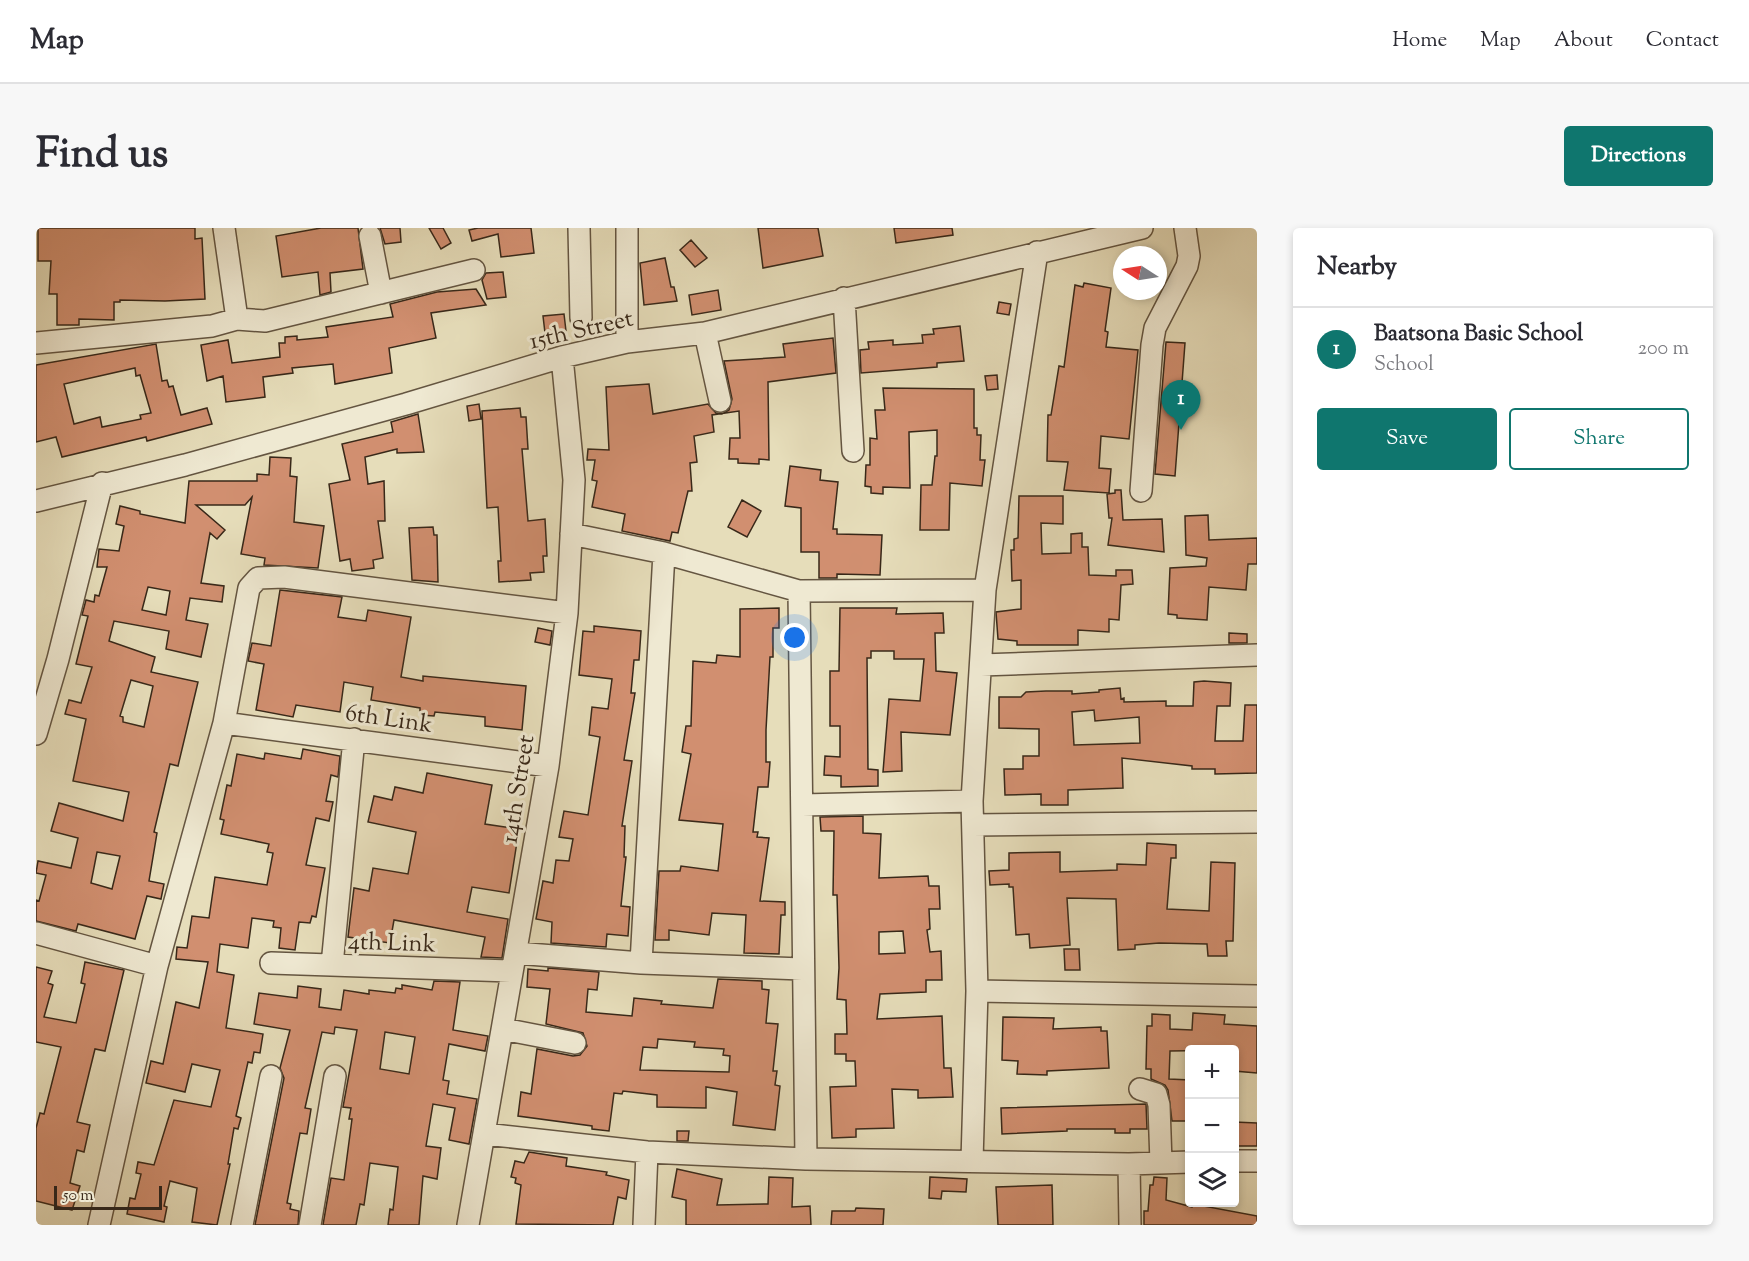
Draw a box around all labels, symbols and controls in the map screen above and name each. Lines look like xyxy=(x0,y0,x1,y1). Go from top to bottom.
text: Map xyxy=(30,21,84,61)
text: Home xyxy=(1392,26,1447,56)
text: Map xyxy=(1480,26,1521,56)
text: About xyxy=(1554,26,1613,56)
text: Contact xyxy=(1646,26,1719,56)
text: Find us xyxy=(36,126,168,186)
button: Directions xyxy=(1564,126,1713,186)
north arrow xyxy=(1113,246,1167,300)
text: Nearby xyxy=(1317,249,1397,286)
street label: 15th Street xyxy=(526,302,637,359)
text: Baatsona Basic School xyxy=(1374,319,1583,351)
text: 1 xyxy=(1333,335,1340,364)
text: 200 m xyxy=(1638,335,1689,364)
text: School xyxy=(1374,351,1434,380)
pin: 1 xyxy=(1162,380,1200,430)
button: Save xyxy=(1317,408,1497,470)
button: Share xyxy=(1509,408,1689,470)
your location xyxy=(780,623,809,652)
street label: 6th Link xyxy=(343,697,435,743)
street label: 14th Street xyxy=(494,733,544,846)
street label: 4th Link xyxy=(347,925,436,963)
map controls xyxy=(1185,1045,1239,1207)
button: + xyxy=(1185,1045,1239,1099)
button: − xyxy=(1185,1099,1239,1153)
button: layers xyxy=(1185,1153,1239,1207)
scale bar xyxy=(54,1183,162,1210)
text: 50 m xyxy=(63,1185,94,1208)

